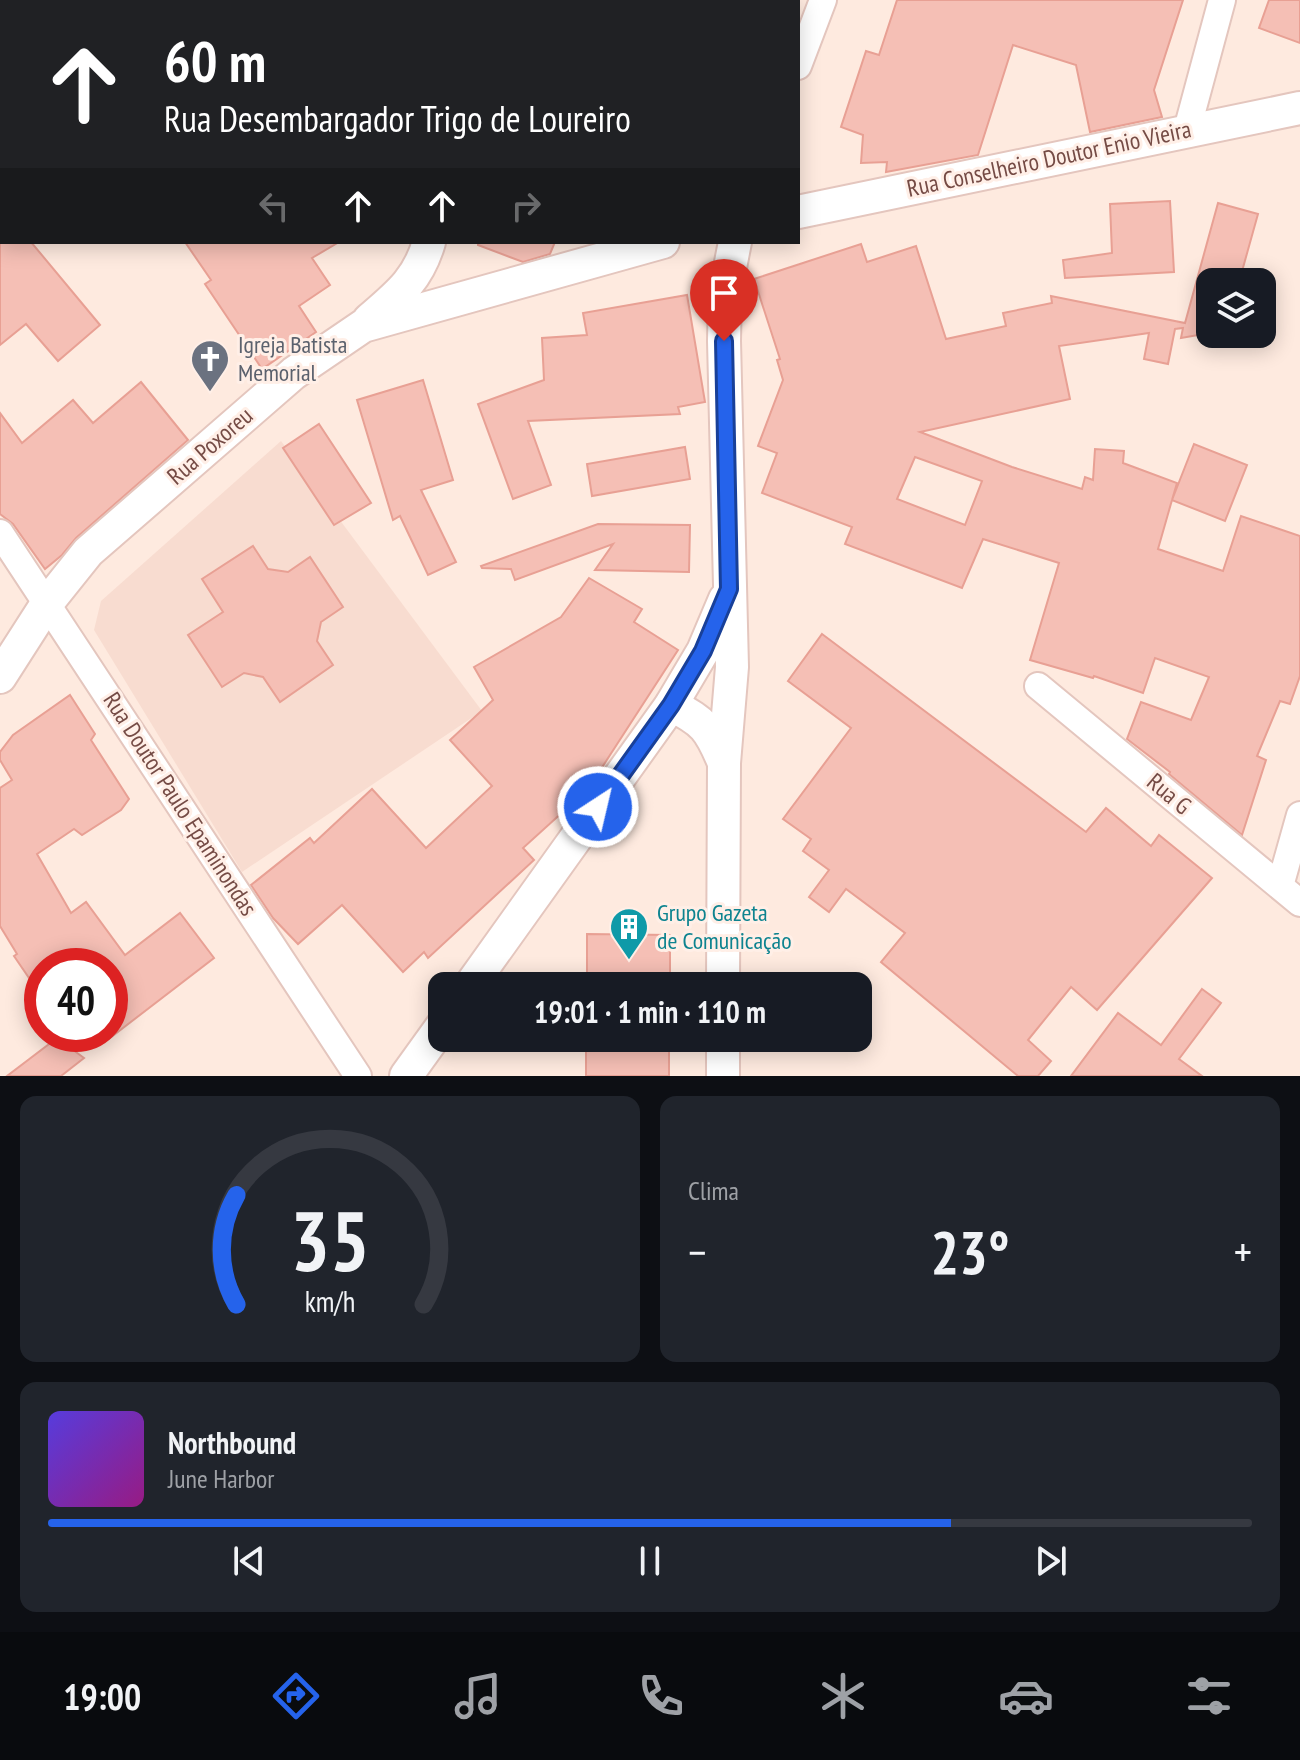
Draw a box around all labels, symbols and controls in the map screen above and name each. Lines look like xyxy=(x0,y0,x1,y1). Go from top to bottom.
text: 60 m xyxy=(164,25,266,97)
icon: ahead xyxy=(32,32,136,136)
text: Rua Desembargador Trigo de Loureiro xyxy=(164,95,631,142)
street label: Rua Conselheiro Doutor Enio Vieira xyxy=(904,113,1194,204)
icon: left xyxy=(252,184,296,228)
icon: ahead xyxy=(336,184,380,228)
icon: ahead xyxy=(420,184,464,228)
icon: right xyxy=(504,184,548,228)
pin xyxy=(690,259,758,341)
map controls xyxy=(1196,268,1276,348)
button: layers xyxy=(1196,268,1276,348)
icon: arrive xyxy=(702,271,746,315)
place label: Igreja Batista Memorial xyxy=(238,329,347,388)
church icon: Igreja Batista Memorial xyxy=(189,338,231,393)
street label: Rua Poxoreu xyxy=(160,400,259,491)
street label: Rua Doutor Paulo Epaminondas xyxy=(97,686,264,921)
position arrow xyxy=(556,765,640,849)
street label: Rua G xyxy=(1141,766,1198,821)
place label: Grupo Gazeta de Comunicação xyxy=(657,897,792,956)
building icon: Grupo Gazeta de Comunicação xyxy=(608,906,650,961)
speed limit sign: 40 xyxy=(24,948,128,1052)
text: 19:01 · 1 min · 110 m xyxy=(534,992,766,1031)
text: Clima xyxy=(688,1174,739,1207)
text: 35 xyxy=(290,1186,370,1294)
text: 23° xyxy=(930,1213,1010,1291)
text: − xyxy=(688,1223,706,1280)
text: + xyxy=(1234,1223,1252,1280)
text: km/h xyxy=(305,1283,355,1320)
text: Northbound xyxy=(168,1423,296,1462)
text: June Harbor xyxy=(168,1462,274,1495)
icon: previous xyxy=(227,1539,271,1583)
icon: pause xyxy=(628,1539,672,1583)
icon: next xyxy=(1029,1539,1073,1583)
icon: directions xyxy=(268,1668,324,1724)
icon: music xyxy=(450,1668,506,1724)
icon: phone xyxy=(633,1668,689,1724)
icon: climate xyxy=(815,1668,871,1724)
icon: car xyxy=(998,1668,1054,1724)
icon: filters xyxy=(1181,1668,1237,1724)
text: 19:00 xyxy=(63,1673,141,1720)

